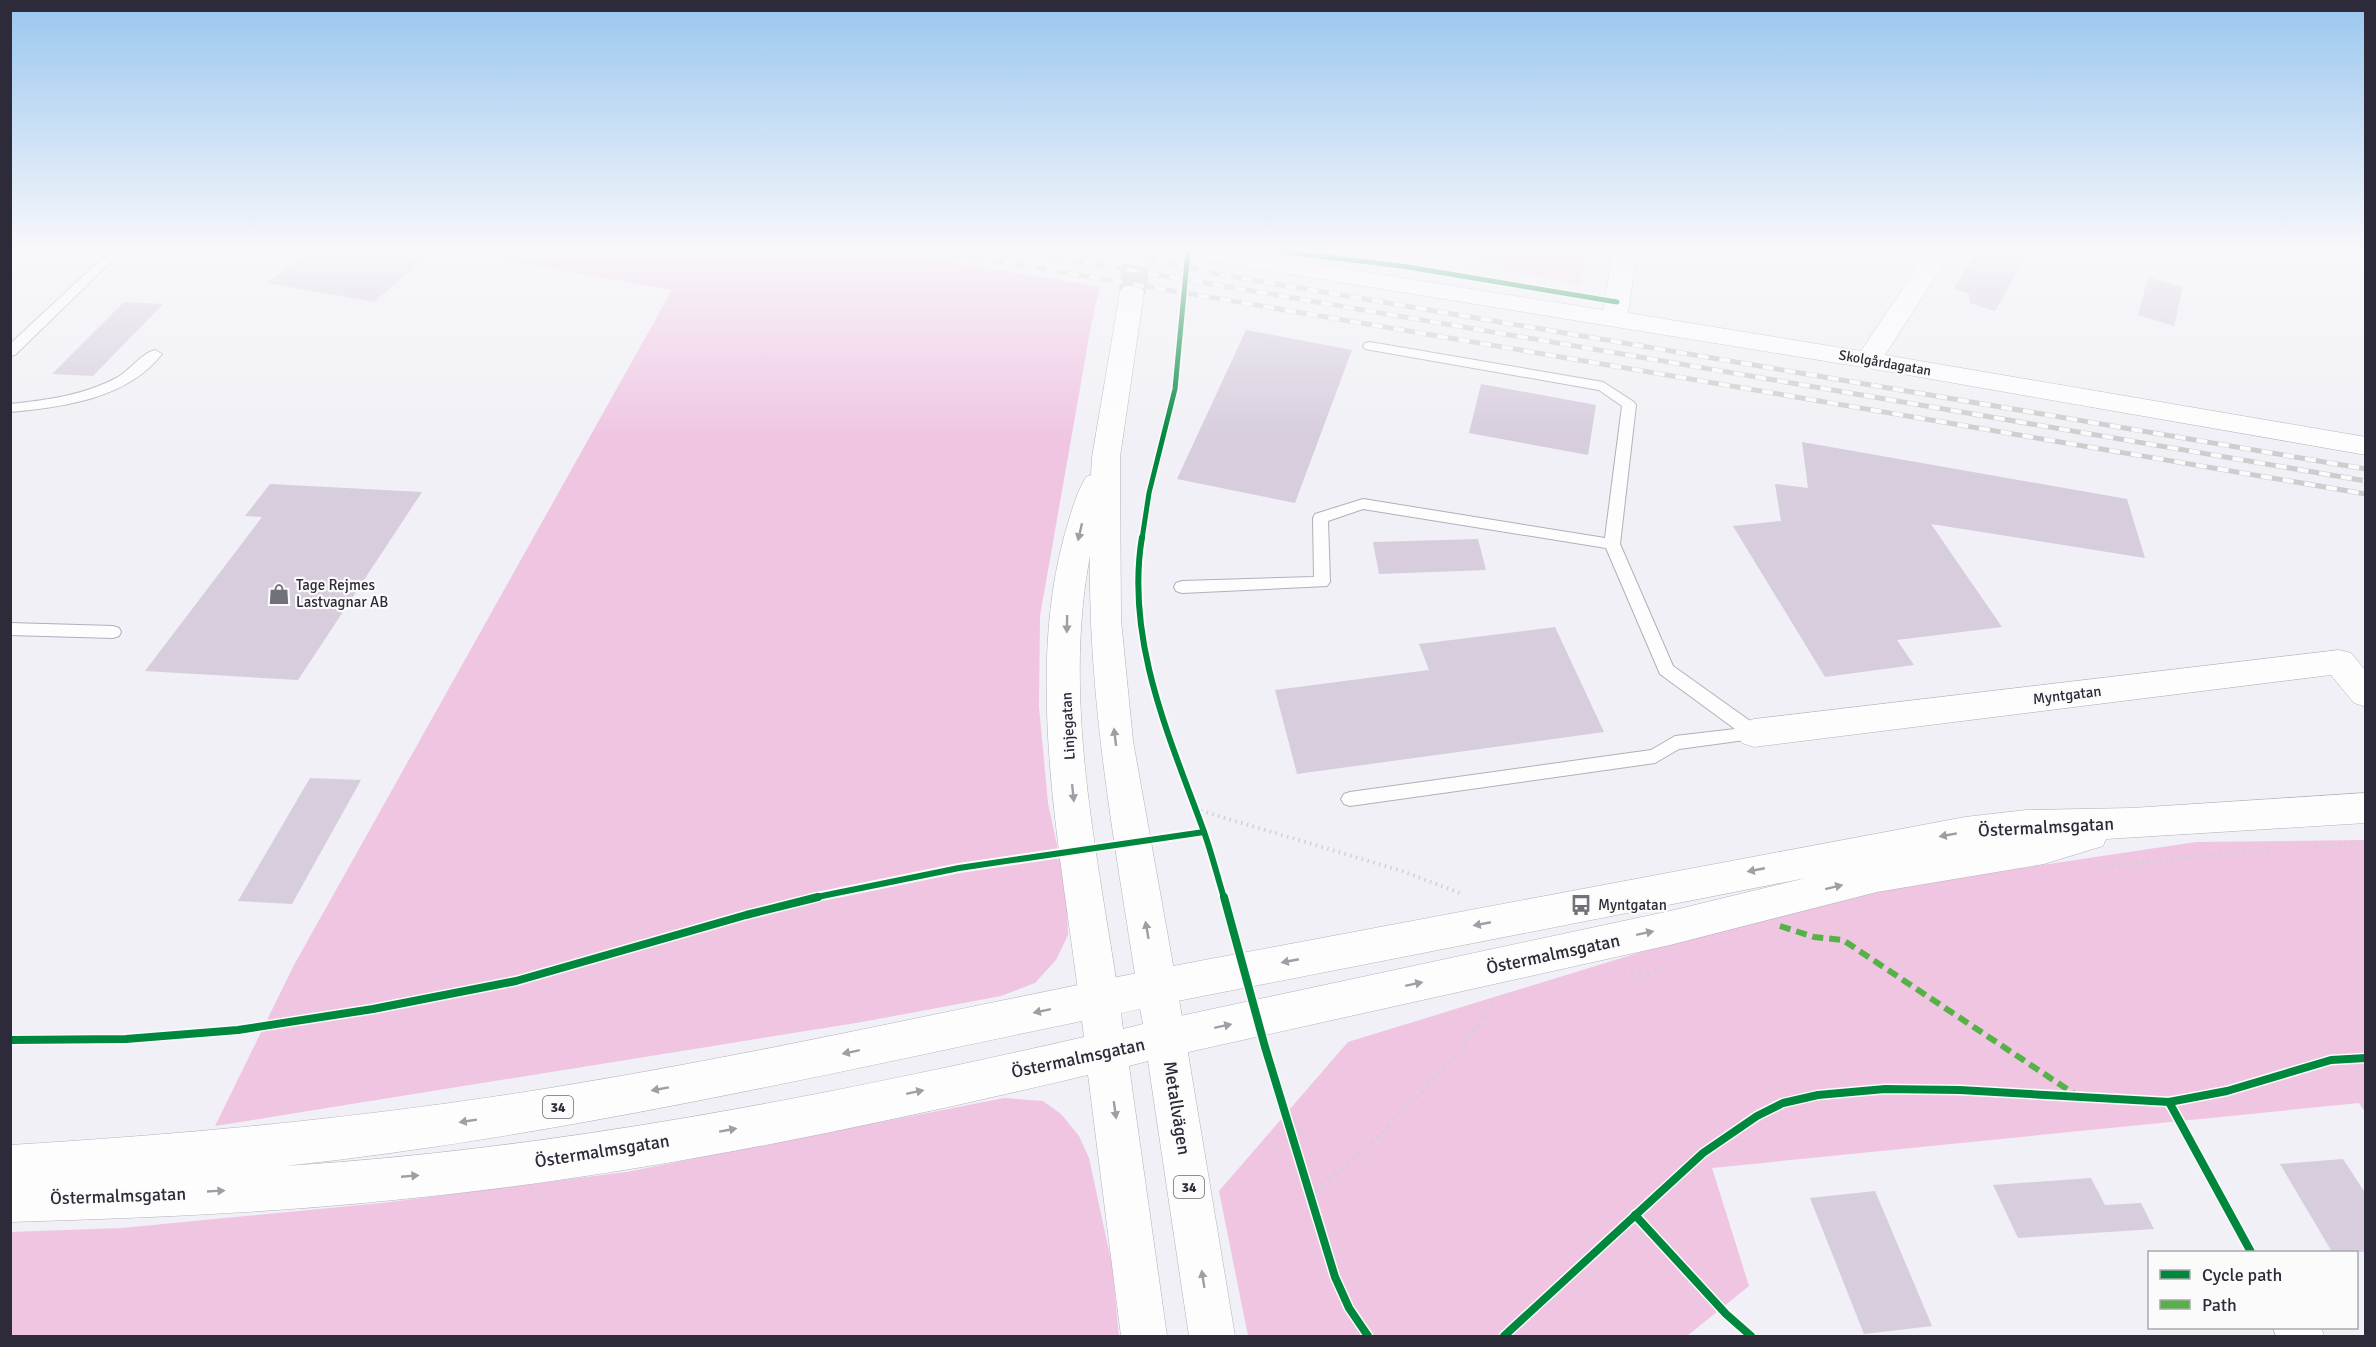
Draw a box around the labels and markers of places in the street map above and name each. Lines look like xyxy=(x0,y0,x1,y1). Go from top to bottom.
place label: Tage Rejmes Lastvagnar AB xyxy=(296,576,388,611)
shop icon: Tage Rejmes Lastvagnar AB xyxy=(267,582,291,606)
bus stop icon: Myntgatan xyxy=(1569,893,1593,917)
place label: Myntgatan xyxy=(1598,896,1667,914)

